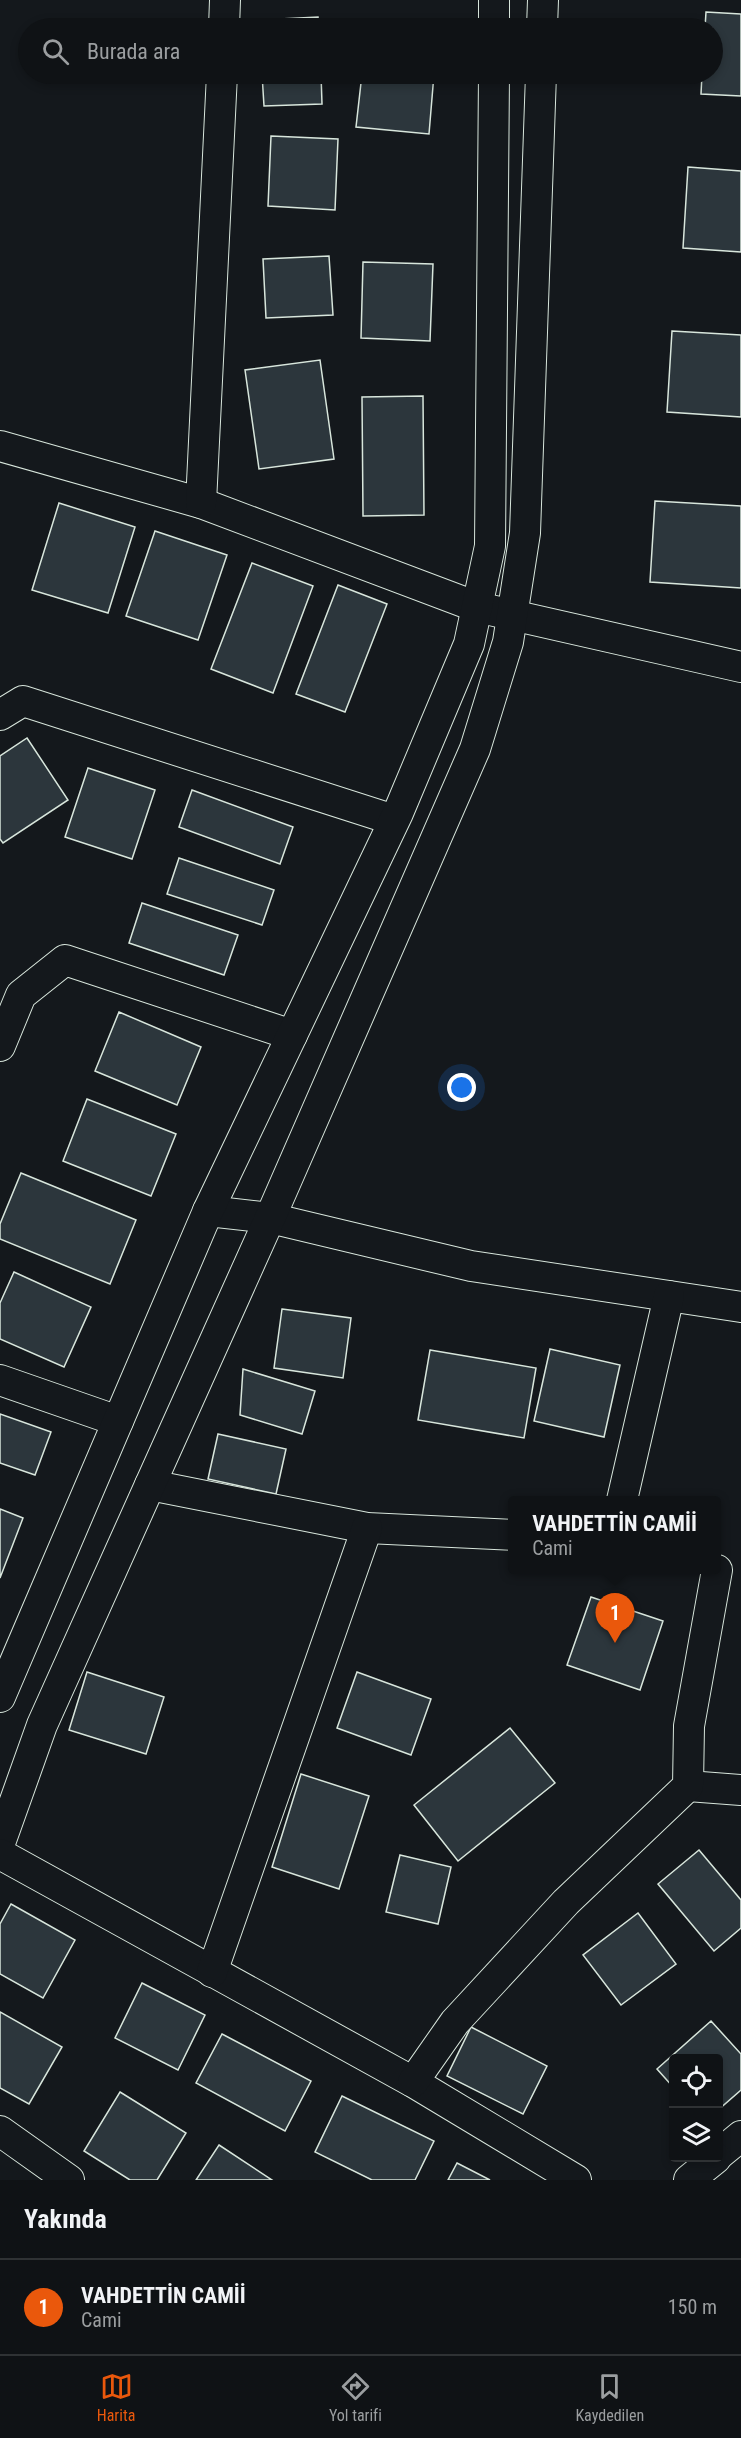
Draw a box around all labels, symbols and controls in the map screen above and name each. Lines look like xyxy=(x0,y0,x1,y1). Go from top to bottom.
search box xyxy=(18,18,723,84)
icon: search xyxy=(39,35,72,68)
text: Burada ara xyxy=(87,39,180,64)
your location xyxy=(447,1073,476,1102)
popup xyxy=(508,1496,721,1574)
text: VAHDETTİN CAMİİ xyxy=(532,1511,697,1536)
text: Cami xyxy=(532,1536,573,1560)
pin: 1 xyxy=(596,1594,634,1643)
map controls xyxy=(669,2054,723,2162)
button: locate xyxy=(669,2054,723,2108)
button: layers xyxy=(669,2108,723,2162)
text: Yakında xyxy=(24,2204,107,2234)
text: VAHDETTİN CAMİİ xyxy=(81,2283,246,2308)
text: 1 xyxy=(38,2295,49,2319)
text: 150 m xyxy=(668,2295,717,2319)
text: Cami xyxy=(81,2308,122,2332)
tab: Harita xyxy=(97,2370,135,2425)
tab: Yol tarifi xyxy=(329,2370,382,2425)
tab: Kaydedilen xyxy=(575,2370,644,2425)

